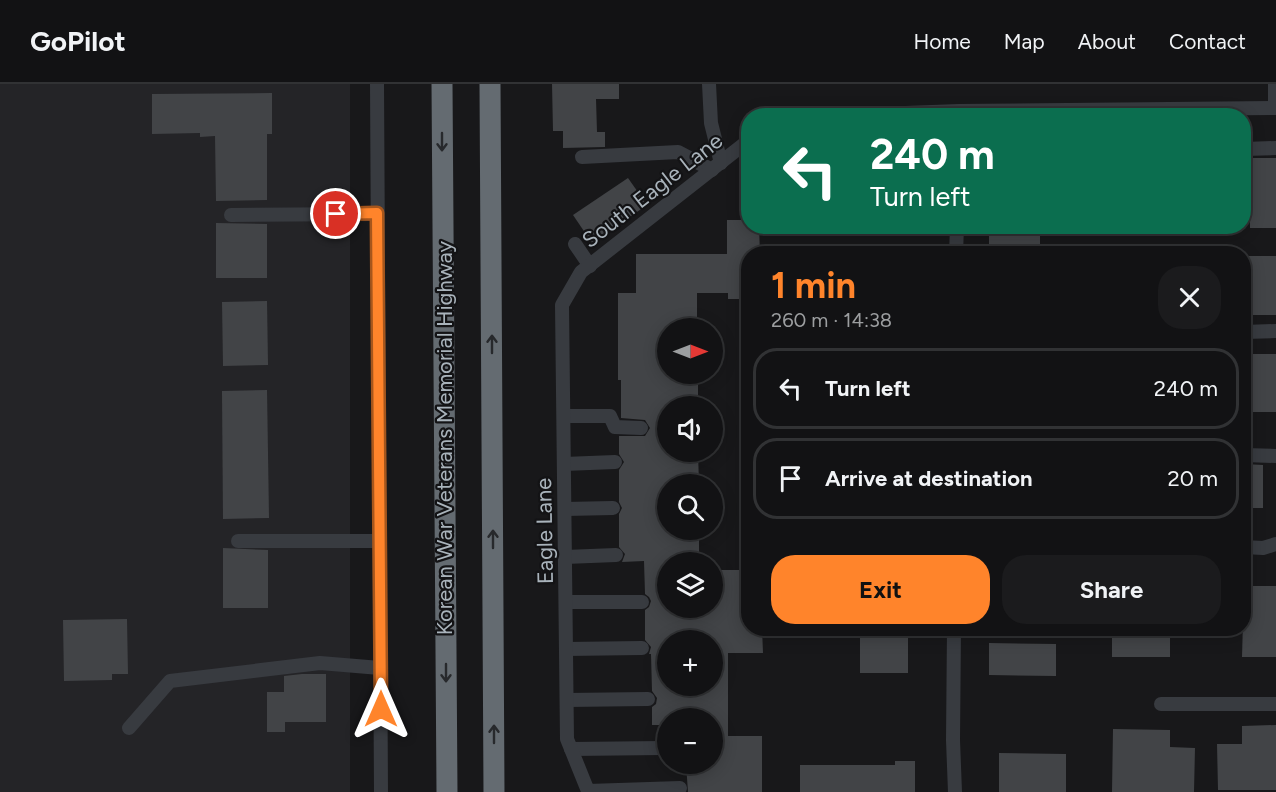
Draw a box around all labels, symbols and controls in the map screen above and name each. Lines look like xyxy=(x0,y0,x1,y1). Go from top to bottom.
text: GoPilot xyxy=(30,24,126,58)
text: Home xyxy=(914,29,971,54)
text: Map xyxy=(1004,29,1045,54)
text: About xyxy=(1078,29,1136,54)
text: Contact xyxy=(1169,29,1246,54)
street label: South Eagle Lane xyxy=(577,127,728,254)
text: 240 m xyxy=(870,129,995,180)
one-way arrow xyxy=(437,132,448,152)
icon: left xyxy=(771,132,849,210)
text: Turn left xyxy=(870,180,970,213)
pin xyxy=(310,188,361,239)
icon: arrive xyxy=(319,197,352,230)
street label: Korean War Veterans Memorial Highway xyxy=(431,240,458,635)
text: 1 min xyxy=(771,264,856,307)
button: close xyxy=(1158,266,1221,329)
text: 260 m · 14:38 xyxy=(771,308,892,332)
north arrow xyxy=(657,318,723,384)
map controls xyxy=(657,318,723,774)
one-way arrow xyxy=(486,334,498,354)
icon: left xyxy=(774,372,807,405)
text: Turn left xyxy=(825,375,911,402)
text: 240 m xyxy=(1154,375,1218,402)
button: sound xyxy=(657,396,723,462)
icon: arrive xyxy=(774,462,807,495)
text: Arrive at destination xyxy=(825,465,1033,492)
text: 20 m xyxy=(1167,465,1218,492)
button: search xyxy=(657,474,723,540)
street label: Eagle Lane xyxy=(530,478,559,584)
one-way arrow xyxy=(487,529,499,549)
button: layers xyxy=(657,552,723,618)
button: Exit xyxy=(771,555,990,624)
button: Share xyxy=(1002,555,1221,624)
button: + xyxy=(657,630,723,696)
one-way arrow xyxy=(440,663,452,683)
position arrow xyxy=(349,677,413,741)
button: − xyxy=(657,708,723,774)
one-way arrow xyxy=(488,724,500,744)

